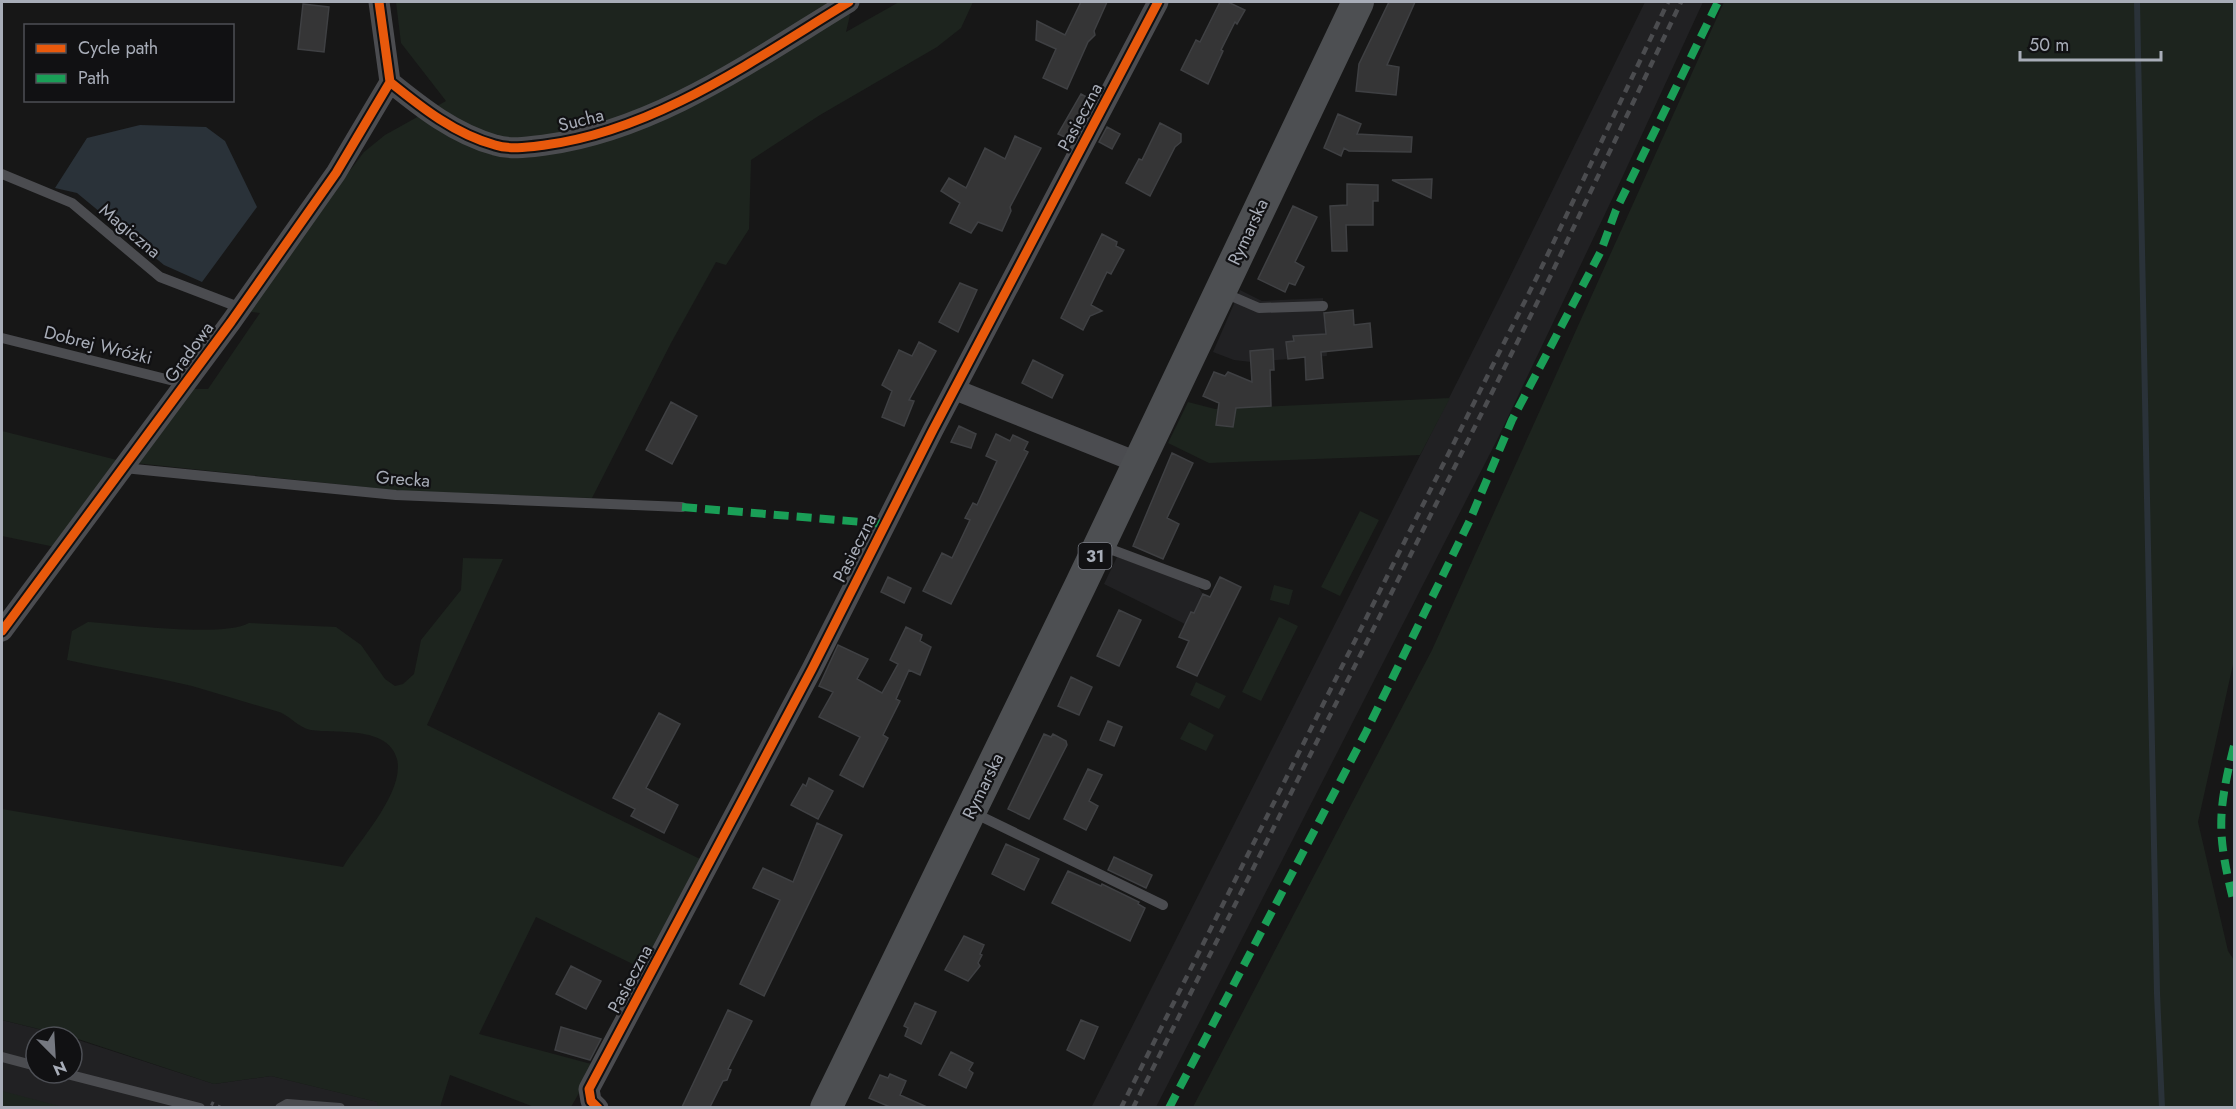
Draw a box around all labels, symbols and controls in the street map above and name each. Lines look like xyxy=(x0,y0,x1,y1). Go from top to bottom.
legend xyxy=(24,24,234,102)
scale bar xyxy=(2020,24,2161,62)
text: 50 m xyxy=(2029,32,2069,58)
text: Cycle path xyxy=(78,35,158,61)
text: Path xyxy=(78,65,110,91)
street label: Pasieczna xyxy=(1051,78,1109,156)
street label: Sucha xyxy=(556,102,606,138)
street label: Rymarska xyxy=(1221,194,1275,270)
street label: Magiczna xyxy=(94,198,166,264)
street label: Gradowa xyxy=(158,316,220,388)
street label: Dobrej Wróżki xyxy=(41,319,155,371)
street label: Grecka xyxy=(375,464,431,494)
street label: Pasieczna xyxy=(827,509,883,587)
road number: 31 xyxy=(1078,543,1112,569)
street label: Rymarska xyxy=(956,749,1010,823)
street label: Pasieczna xyxy=(601,940,659,1018)
north arrow xyxy=(24,1025,84,1085)
text: N xyxy=(49,1055,70,1081)

